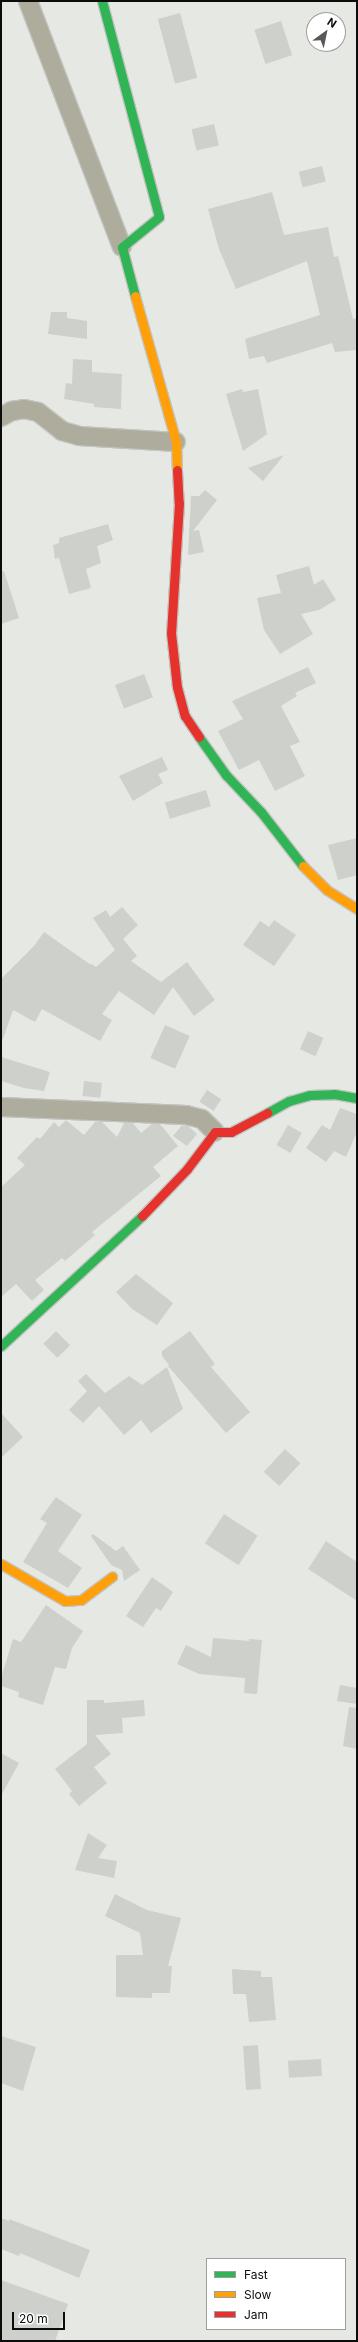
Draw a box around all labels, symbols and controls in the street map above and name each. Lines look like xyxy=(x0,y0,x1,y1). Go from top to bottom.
north arrow xyxy=(306,12,346,52)
text: N xyxy=(325,15,339,31)
legend xyxy=(206,2258,346,2330)
text: Fast xyxy=(244,2267,268,2282)
text: Slow xyxy=(244,2287,271,2302)
scale bar xyxy=(14,2304,67,2330)
text: Jam xyxy=(244,2307,268,2322)
text: 20 m xyxy=(19,2311,48,2326)

